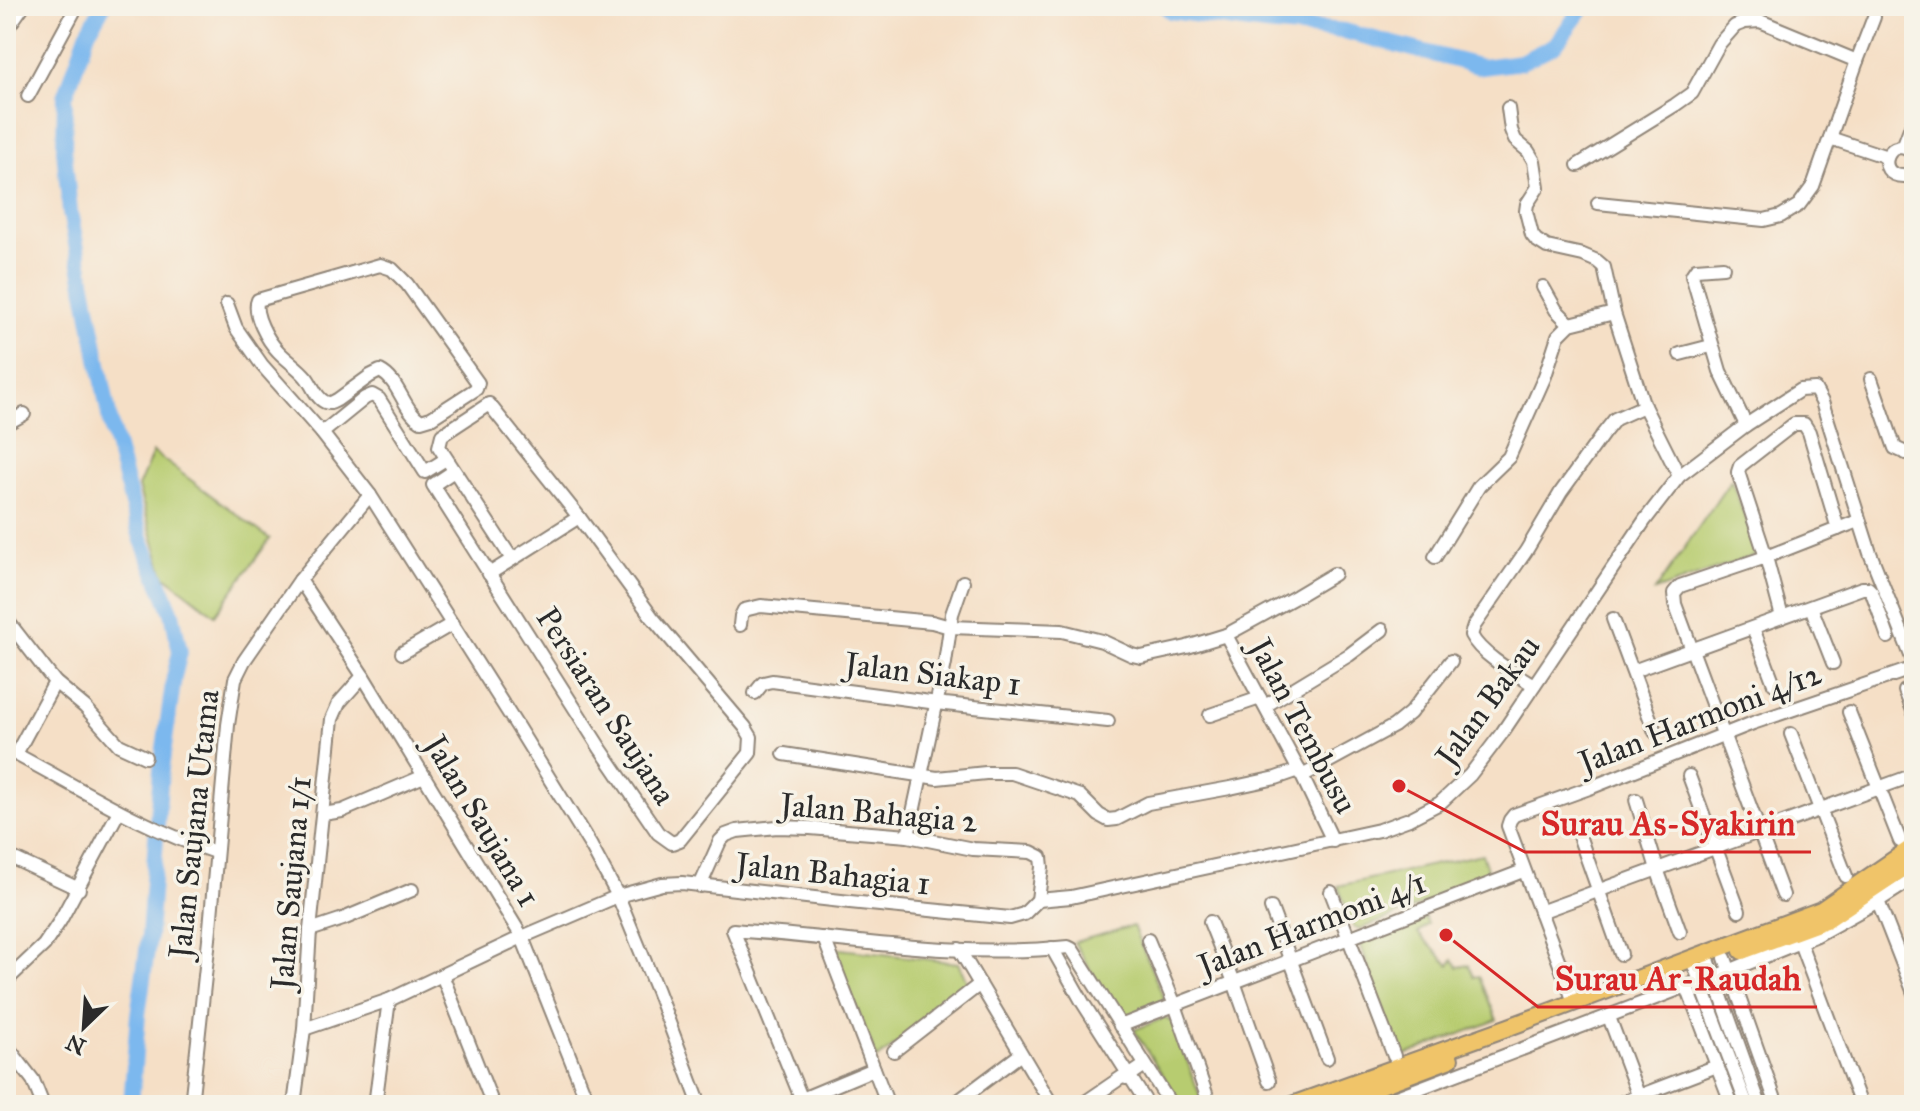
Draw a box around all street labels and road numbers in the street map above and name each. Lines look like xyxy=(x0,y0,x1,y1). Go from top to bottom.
street label: Persiaran Saujana xyxy=(528,600,685,812)
street label: Jalan Bakau xyxy=(1426,628,1548,776)
street label: Jalan Tembusu xyxy=(1239,629,1365,820)
street label: Jalan Siakap 1 xyxy=(840,644,1023,704)
street label: Jalan Harmoni 4/12 xyxy=(1571,654,1827,783)
street label: Jalan Saujana Utama xyxy=(160,687,228,963)
street label: Jalan Saujana 1 xyxy=(414,726,548,914)
street label: Jalan Saujana 1/1 xyxy=(262,775,320,994)
street label: Jalan Bahagia 2 xyxy=(776,785,980,841)
street label: Jalan Bahagia 1 xyxy=(731,844,932,904)
street label: Jalan Harmoni 4/1 xyxy=(1190,863,1431,986)

